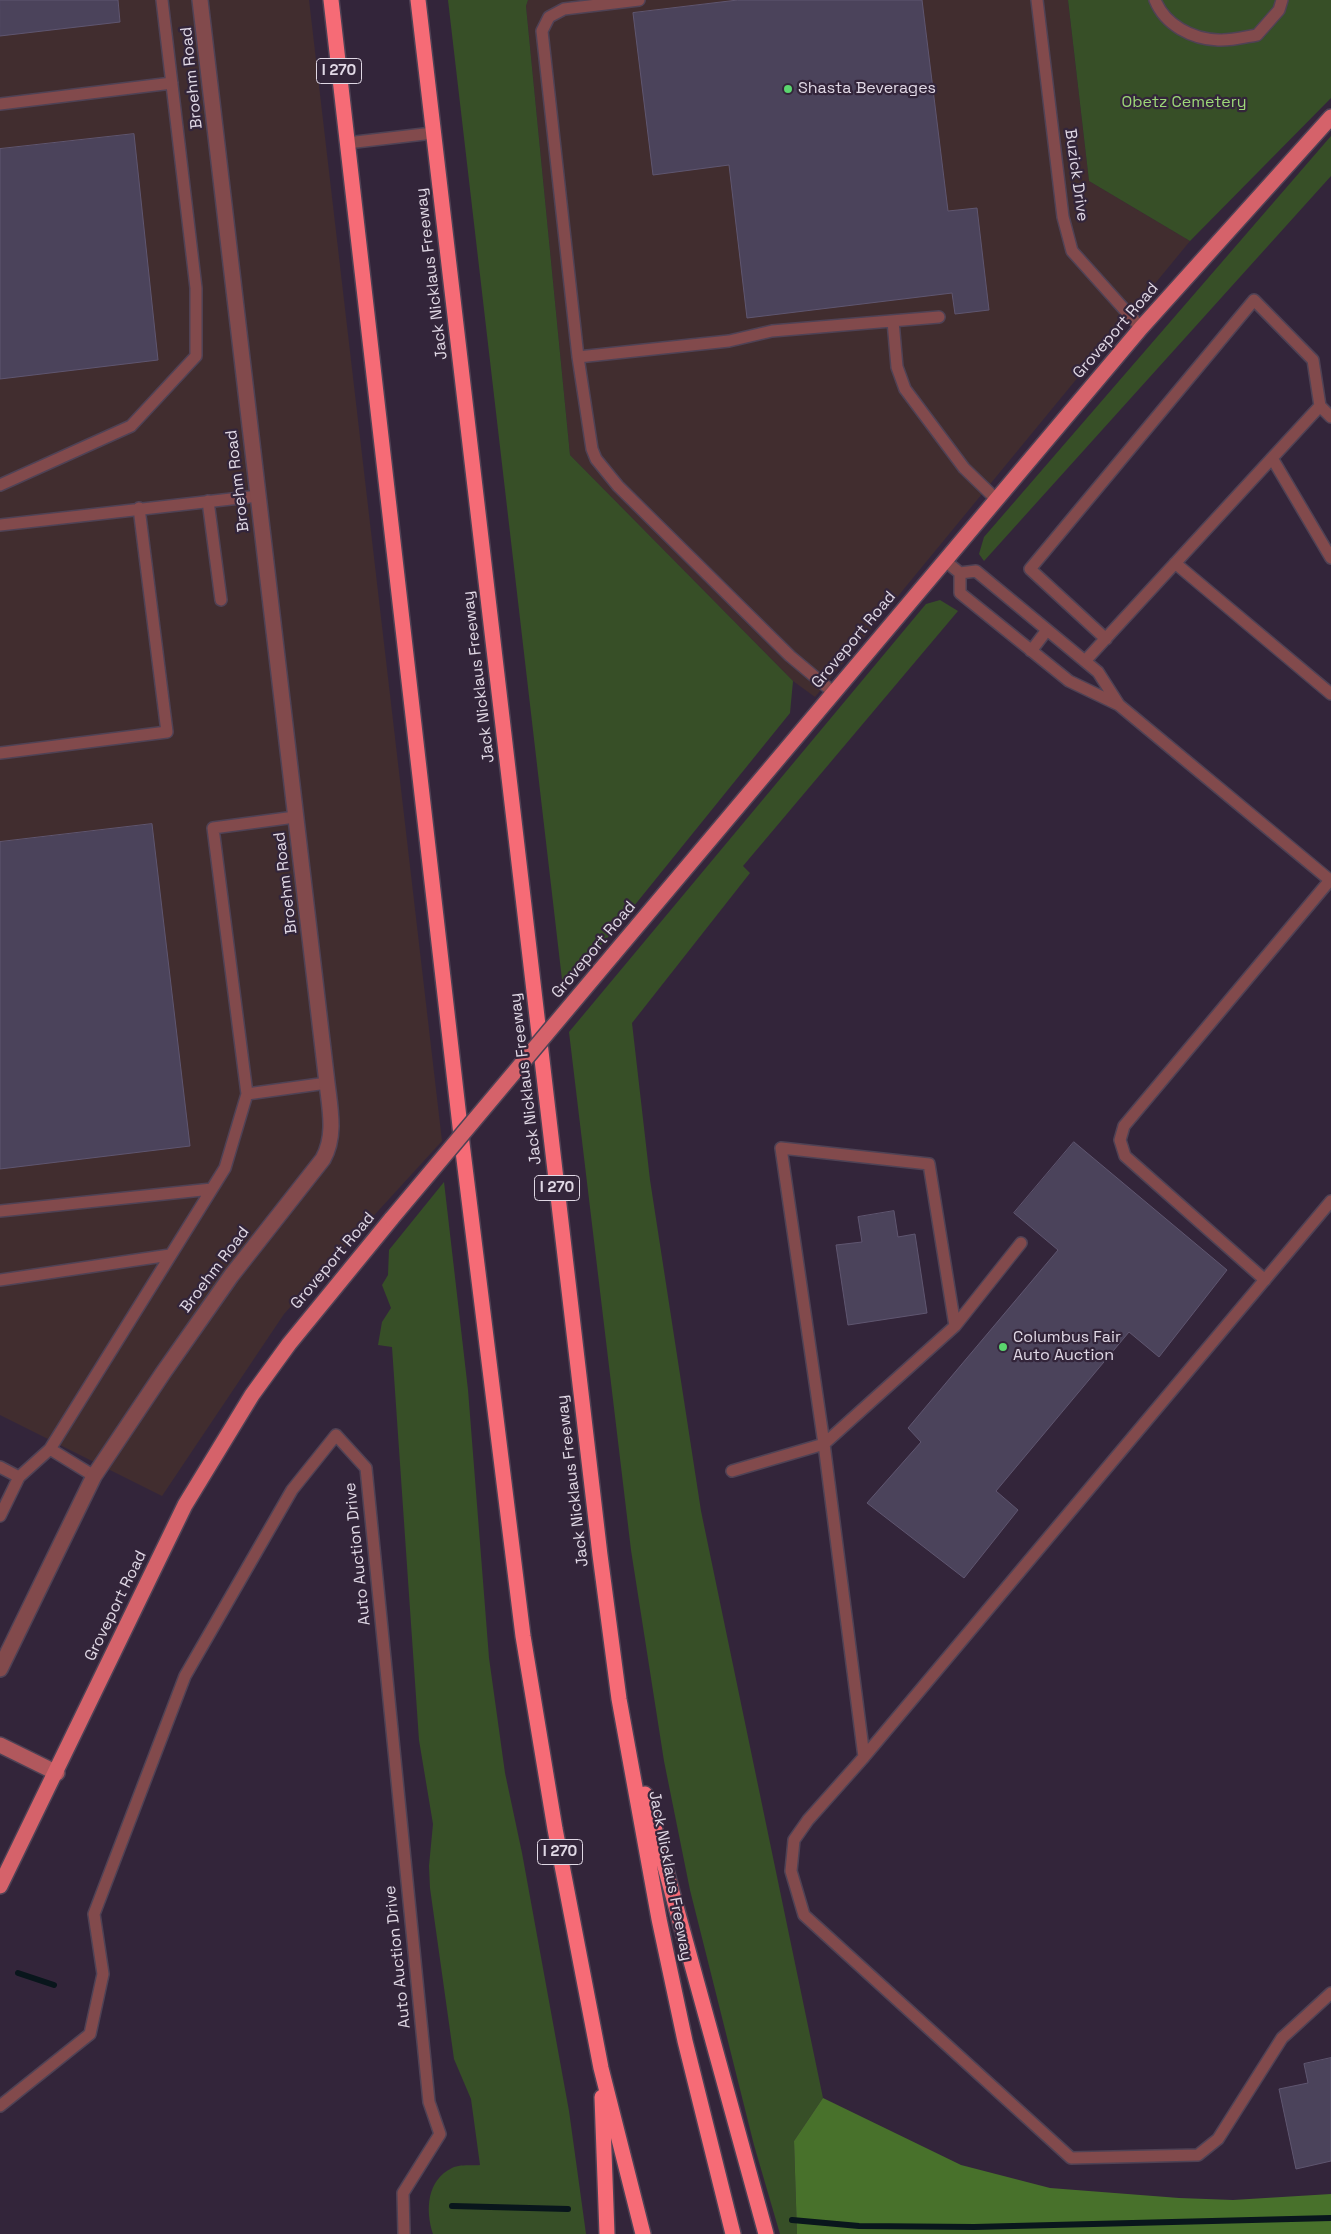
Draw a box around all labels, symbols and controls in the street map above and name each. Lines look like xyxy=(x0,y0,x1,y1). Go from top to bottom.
street label: Broehm Road xyxy=(177,26,207,130)
road number: I 270 xyxy=(316,58,362,84)
place label: Shasta Beverages xyxy=(798,79,936,99)
marker: Shasta Beverages xyxy=(782,83,794,95)
park label: Obetz Cemetery xyxy=(1121,93,1247,113)
street label: Buzick Drive xyxy=(1060,127,1092,223)
street label: Jack Nicklaus Freeway xyxy=(412,187,452,361)
street label: Groveport Road xyxy=(1069,279,1163,383)
street label: Broehm Road xyxy=(222,429,254,533)
street label: Groveport Road xyxy=(808,588,900,692)
street label: Jack Nicklaus Freeway xyxy=(459,590,499,764)
street label: Broehm Road xyxy=(270,831,302,935)
street label: Groveport Road xyxy=(548,898,640,1002)
street label: Jack Nicklaus Freeway xyxy=(506,992,546,1166)
road number: I 270 xyxy=(534,1176,580,1200)
street label: Groveport Road xyxy=(287,1209,379,1313)
street label: Broehm Road xyxy=(176,1223,254,1317)
place label: Columbus Fair Auto Auction xyxy=(1013,1328,1121,1366)
marker: Columbus Fair Auto Auction xyxy=(997,1341,1009,1353)
street label: Jack Nicklaus Freeway xyxy=(553,1394,593,1568)
street label: Auto Auction Drive xyxy=(341,1482,375,1626)
street label: Groveport Road xyxy=(81,1548,151,1664)
street label: Jack Nicklaus Freeway xyxy=(644,1789,696,1963)
road number: I 270 xyxy=(538,1840,582,1864)
street label: Auto Auction Drive xyxy=(381,1885,415,2029)

